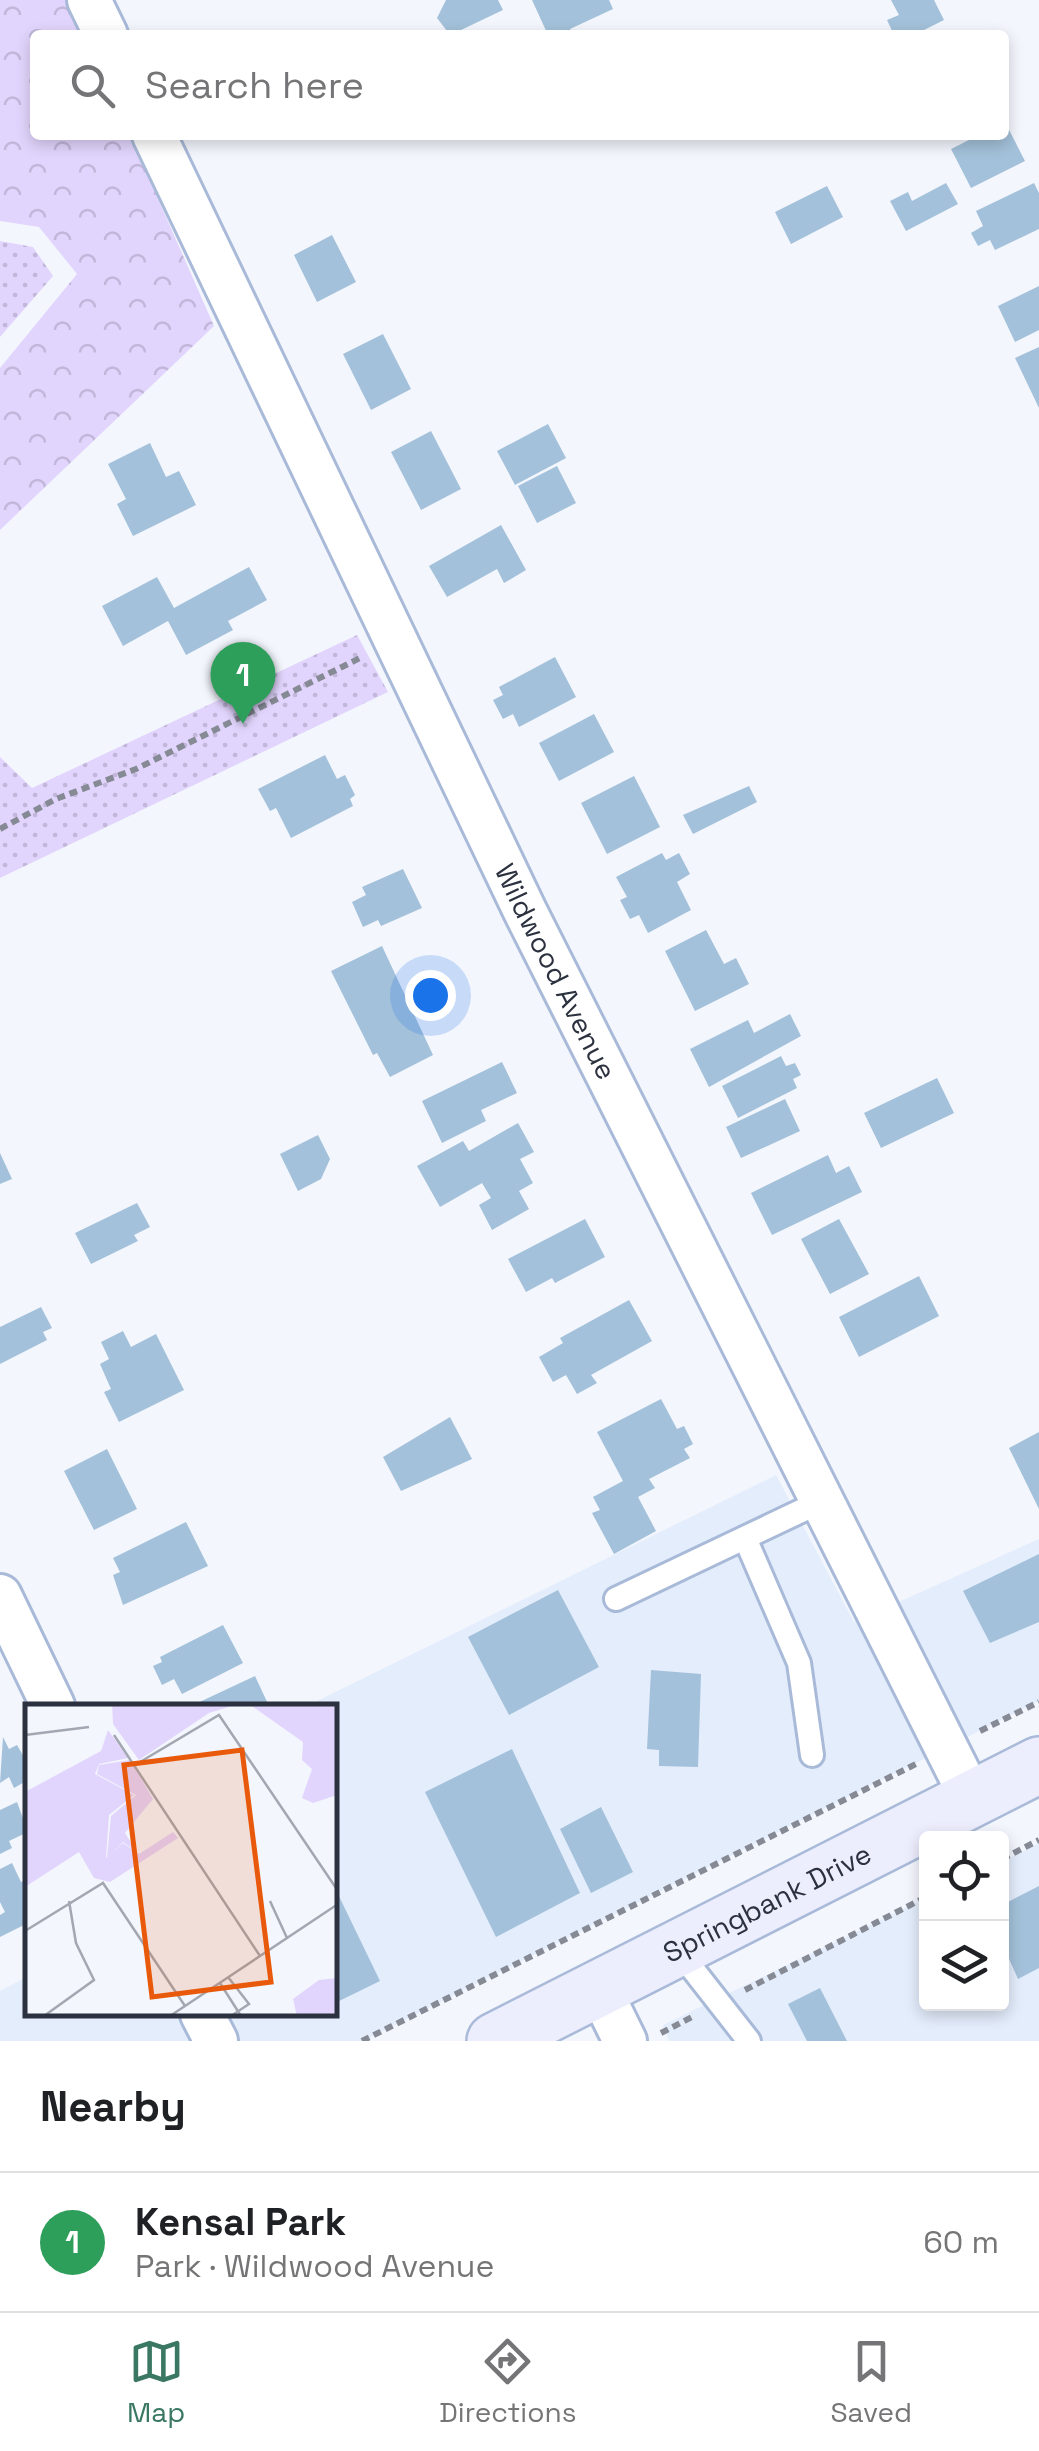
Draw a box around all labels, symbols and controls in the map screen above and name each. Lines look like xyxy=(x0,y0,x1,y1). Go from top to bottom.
search box xyxy=(30,30,1009,140)
icon: search xyxy=(65,58,120,113)
text: Search here xyxy=(145,61,364,109)
pin: 1 xyxy=(210,642,276,724)
street label: Wildwood Avenue xyxy=(487,858,625,1086)
your location xyxy=(405,970,456,1021)
inset map xyxy=(25,1704,338,2016)
map controls xyxy=(919,1831,1009,2011)
button: locate xyxy=(919,1831,1009,1921)
street label: Springbank Drive xyxy=(657,1835,877,1971)
button: layers xyxy=(919,1921,1009,2011)
text: Nearby xyxy=(40,2080,186,2133)
text: Kensal Park xyxy=(135,2198,346,2246)
text: 1 xyxy=(65,2222,80,2262)
text: 60 m xyxy=(923,2222,999,2262)
text: Park · Wildwood Avenue xyxy=(135,2246,494,2286)
tab: Map xyxy=(127,2334,185,2430)
tab: Directions xyxy=(439,2334,576,2430)
tab: Saved xyxy=(830,2334,912,2430)

